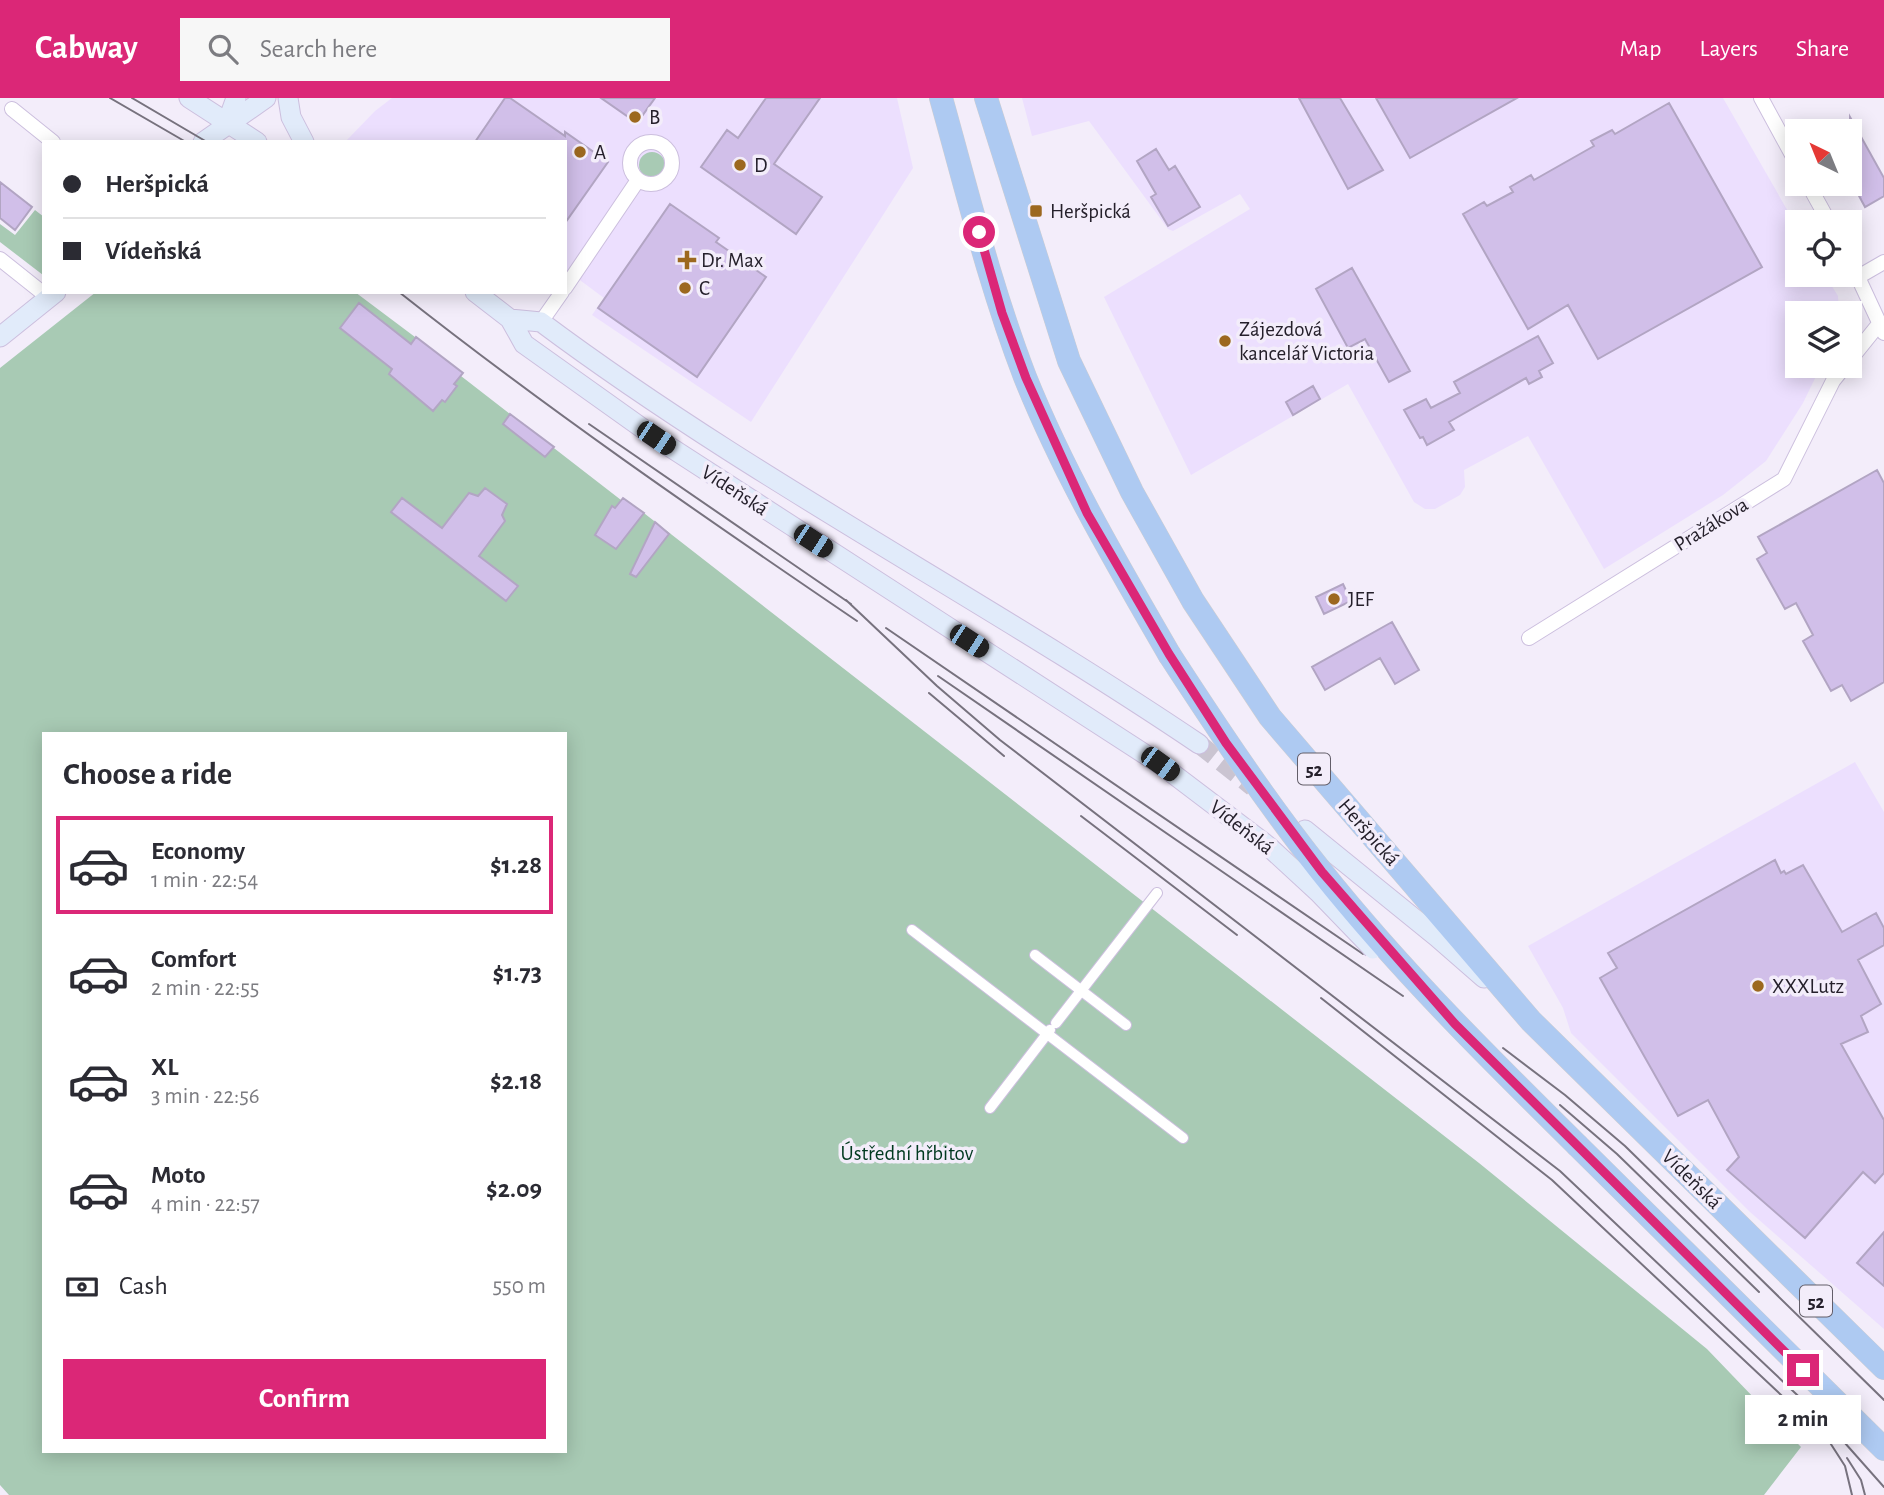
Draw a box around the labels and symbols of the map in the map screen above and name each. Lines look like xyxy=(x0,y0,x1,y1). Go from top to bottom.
place label: B xyxy=(649,107,660,128)
marker: B xyxy=(627,109,643,125)
north arrow xyxy=(1785,119,1862,196)
place label: A xyxy=(594,142,606,163)
marker: A xyxy=(572,144,588,160)
place label: D xyxy=(754,155,768,176)
marker: D xyxy=(732,157,748,173)
place label: Heršpická xyxy=(1050,201,1131,222)
marker: Heršpická xyxy=(1028,203,1044,219)
route start xyxy=(963,216,995,248)
place label: Dr. Max xyxy=(701,250,763,271)
marker: Dr. Max xyxy=(679,252,695,268)
place label: C xyxy=(699,278,710,299)
marker: C xyxy=(677,280,693,296)
place label: Zájezdová kancelář Victoria xyxy=(1239,319,1375,364)
marker: Zájezdová kancelář Victoria xyxy=(1217,333,1233,349)
car xyxy=(633,418,680,458)
street label: Vídeňská xyxy=(698,461,772,520)
street label: Pražákova xyxy=(1671,493,1752,555)
car xyxy=(790,521,837,561)
place label: JEF xyxy=(1348,589,1375,610)
marker: JEF xyxy=(1326,591,1342,607)
car xyxy=(946,621,993,661)
car xyxy=(1137,743,1184,785)
road number: 52 xyxy=(1298,754,1330,784)
street label: Heršpická xyxy=(1334,795,1403,870)
street label: Vídeňská xyxy=(1206,796,1278,859)
place label: XXXLutz xyxy=(1772,976,1844,997)
marker: XXXLutz xyxy=(1750,978,1766,994)
park label: Ústřední hřbitov xyxy=(840,1141,974,1164)
street label: Vídeňská xyxy=(1658,1145,1726,1213)
road number: 52 xyxy=(1800,1286,1832,1316)
route end xyxy=(1787,1354,1819,1386)
callout: 2 min xyxy=(1745,1394,1861,1444)

